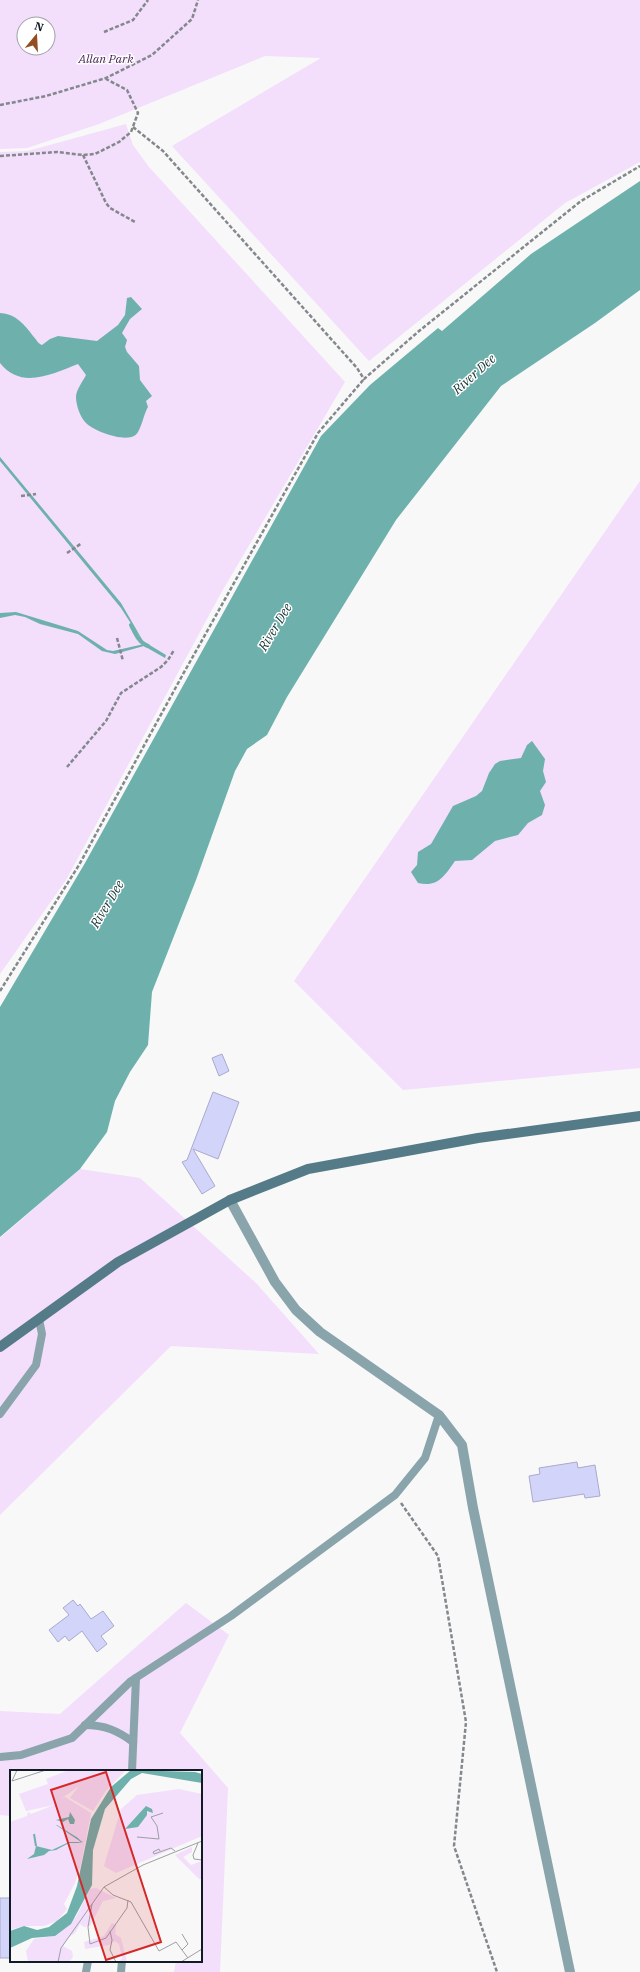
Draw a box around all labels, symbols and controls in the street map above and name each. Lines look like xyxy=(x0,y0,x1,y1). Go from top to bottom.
north arrow xyxy=(16,16,56,56)
text: N xyxy=(33,18,46,35)
park label: Allan Park xyxy=(77,51,134,66)
water label: River Dee xyxy=(448,350,499,398)
water label: River Dee xyxy=(254,600,296,655)
water label: River Dee xyxy=(86,877,128,932)
inset map xyxy=(10,1770,202,1962)

